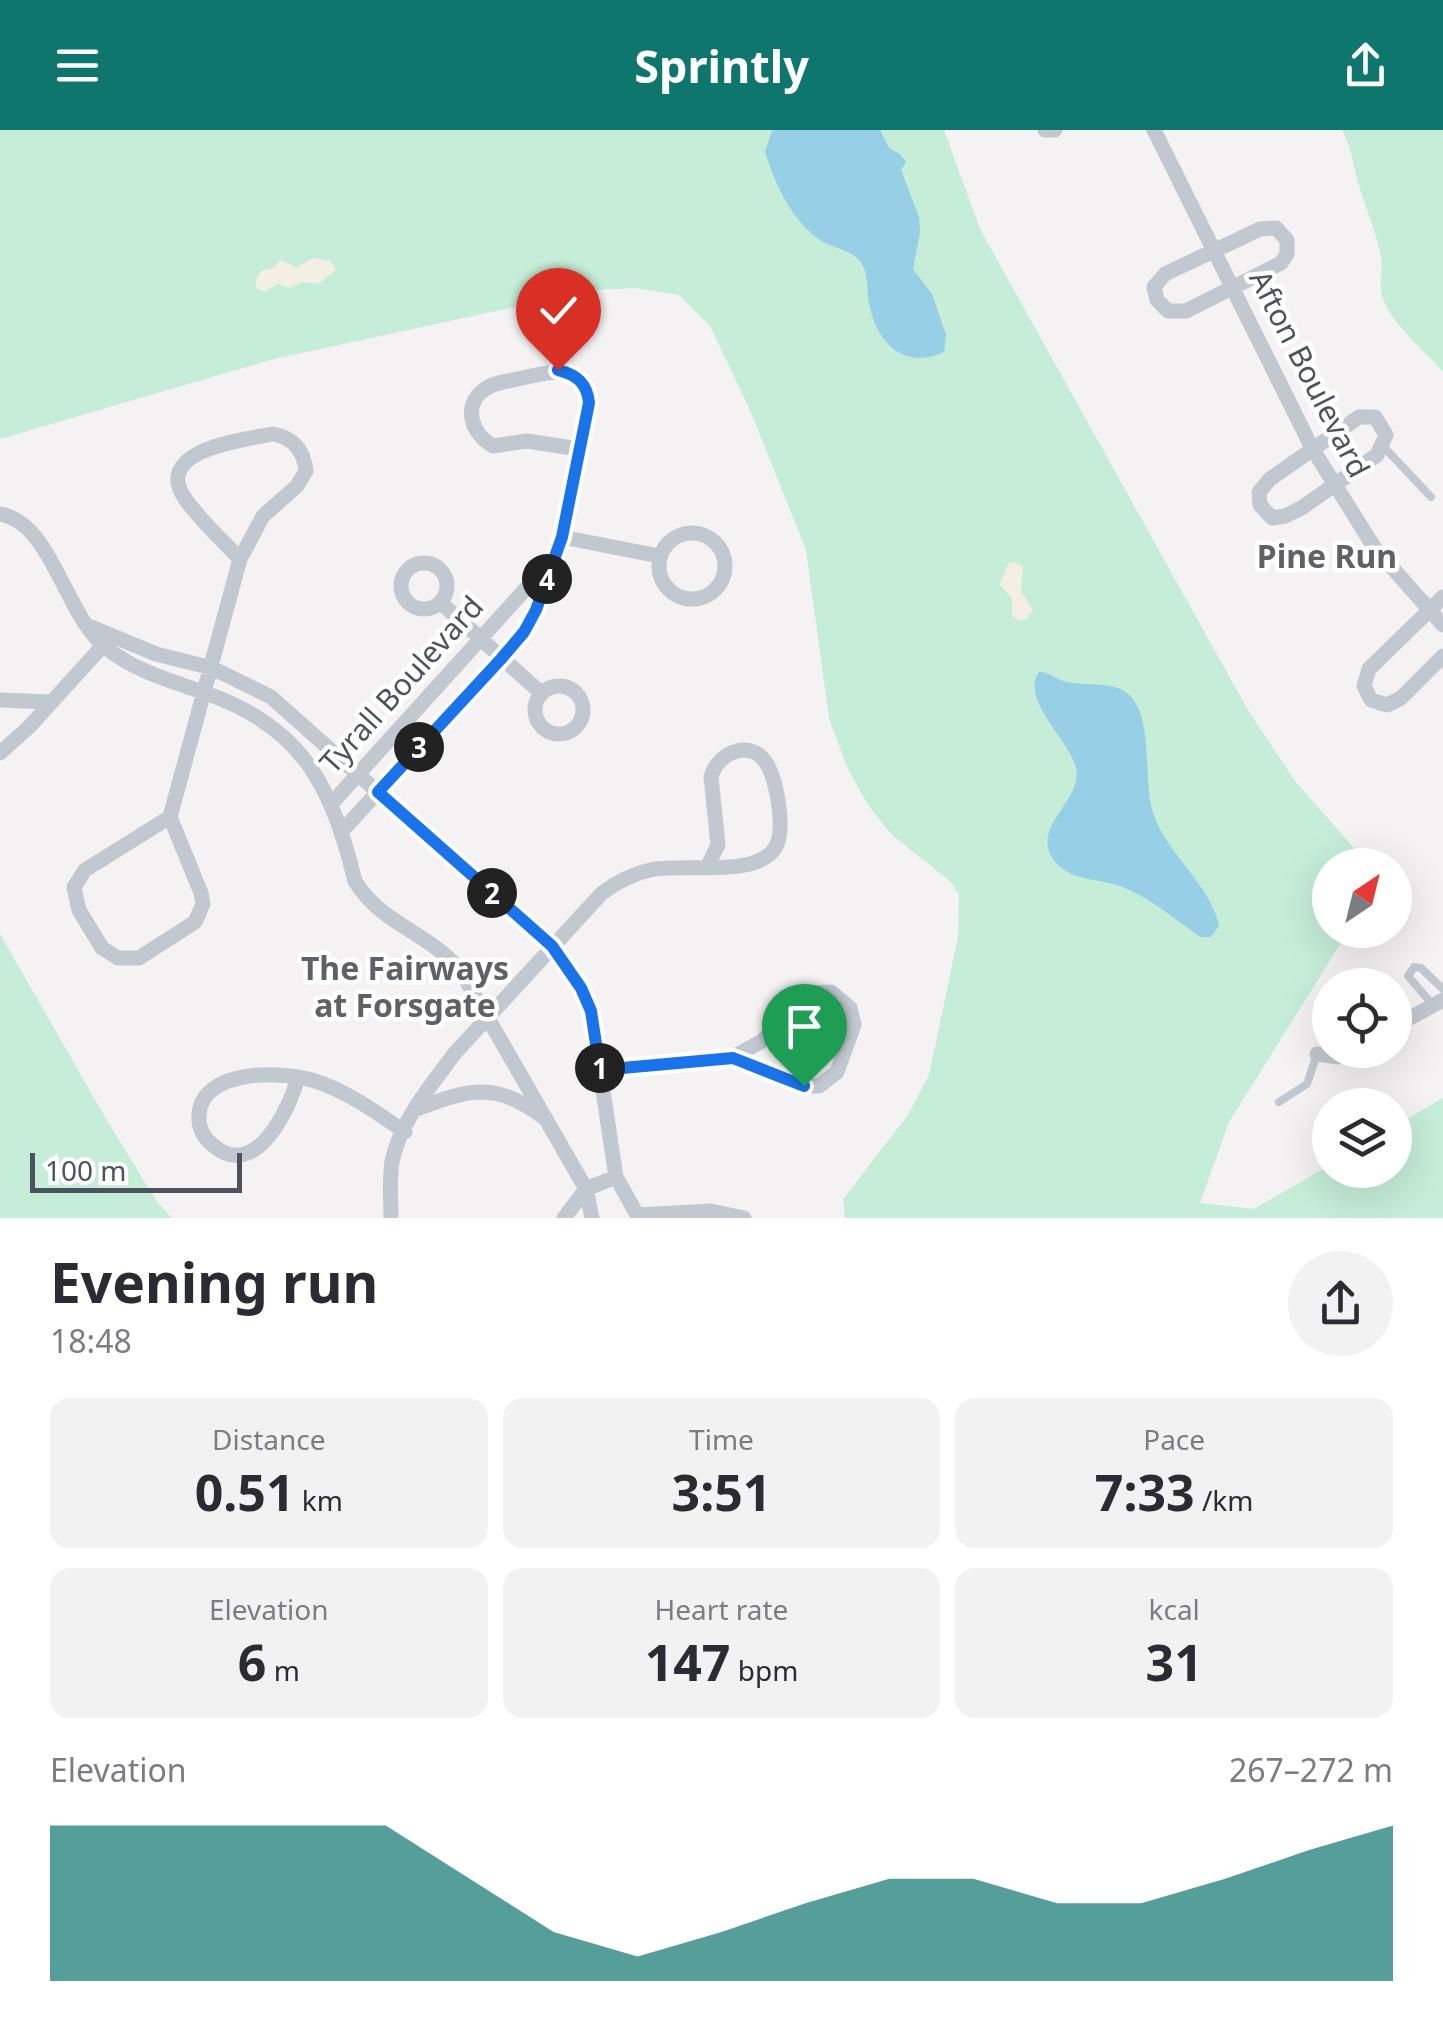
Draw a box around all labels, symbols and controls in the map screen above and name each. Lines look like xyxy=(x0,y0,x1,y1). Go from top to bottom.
text: Sprintly xyxy=(634,35,809,96)
icon: menu xyxy=(50,38,105,93)
icon: share xyxy=(1338,38,1393,93)
street label: Afton Boulevard xyxy=(1240,263,1380,484)
pin xyxy=(516,268,601,371)
icon: check xyxy=(531,283,586,338)
district label: Pine Run xyxy=(1257,534,1397,577)
pin: 4 xyxy=(522,554,572,604)
text: 4 xyxy=(539,560,555,598)
street label: Tyrall Boulevard xyxy=(310,586,492,782)
pin: 3 xyxy=(394,722,444,772)
text: 3 xyxy=(411,728,427,766)
north arrow xyxy=(1312,848,1412,948)
map controls xyxy=(1312,848,1412,1188)
pin: 2 xyxy=(467,868,517,918)
text: 2 xyxy=(484,874,500,912)
district label: The Fairways at Forsgate xyxy=(301,946,509,1026)
button: locate xyxy=(1312,968,1412,1068)
pin xyxy=(762,984,847,1087)
icon: arrive xyxy=(777,999,832,1054)
pin: 1 xyxy=(575,1043,625,1093)
text: 1 xyxy=(592,1049,608,1087)
button: layers xyxy=(1312,1088,1412,1188)
scale bar xyxy=(30,1148,242,1192)
text: 100 m xyxy=(45,1151,127,1189)
text: Evening run xyxy=(50,1244,378,1319)
button: share xyxy=(1288,1251,1393,1356)
text: 18:48 xyxy=(50,1319,132,1362)
text: Distance xyxy=(212,1420,326,1458)
text: Time xyxy=(689,1420,754,1458)
text: Pace xyxy=(1143,1420,1205,1458)
text: 0.51 xyxy=(195,1458,295,1526)
text: 3:51 xyxy=(672,1458,771,1526)
text: 7:33 xyxy=(1095,1458,1195,1526)
text: km xyxy=(295,1481,343,1519)
text: /km xyxy=(1195,1481,1254,1519)
text: Elevation xyxy=(209,1590,329,1628)
text: Heart rate xyxy=(655,1590,788,1628)
text: kcal xyxy=(1148,1590,1200,1628)
text: 6 xyxy=(238,1628,266,1696)
text: 147 xyxy=(645,1628,730,1696)
text: 31 xyxy=(1146,1628,1203,1696)
text: m xyxy=(266,1651,300,1689)
text: bpm xyxy=(730,1651,798,1689)
text: Elevation xyxy=(50,1748,187,1791)
text: 267–272 m xyxy=(1229,1748,1393,1791)

